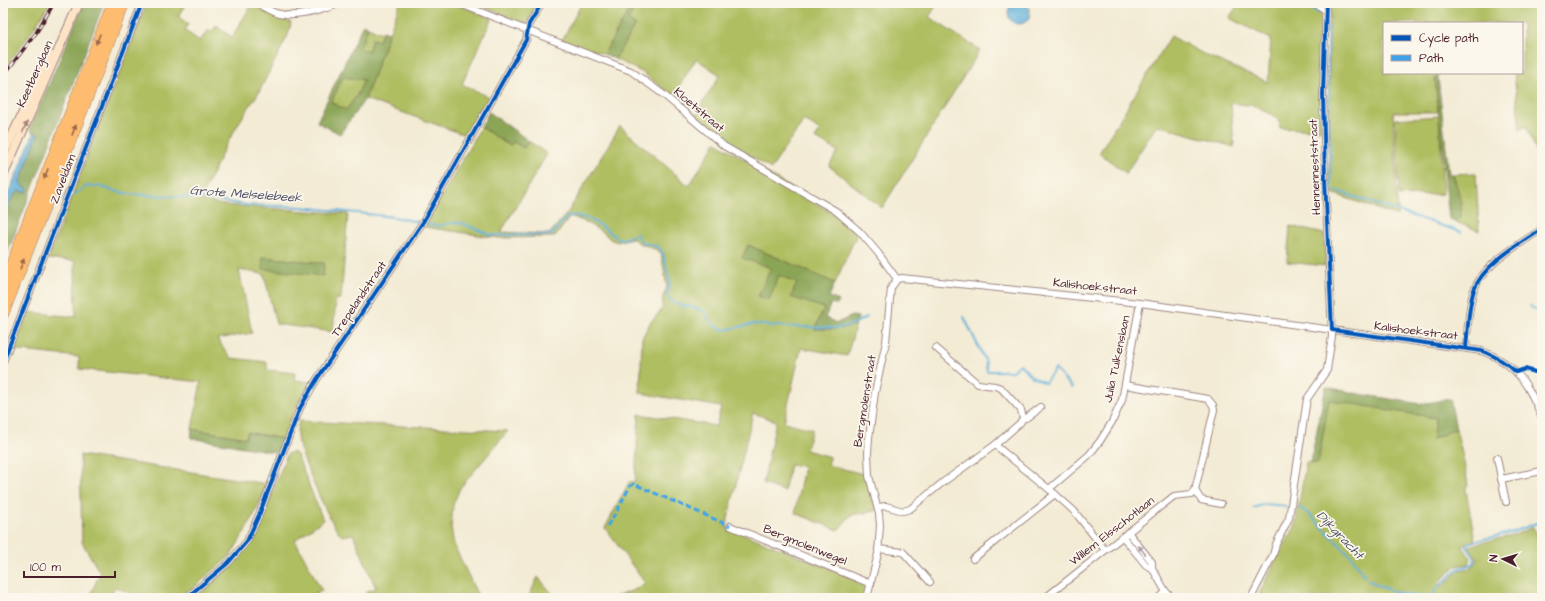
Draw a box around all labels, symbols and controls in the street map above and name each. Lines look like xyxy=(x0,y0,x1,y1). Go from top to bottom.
legend xyxy=(1383,22,1523,74)
text: Cycle path xyxy=(1419,30,1478,48)
one-way arrow xyxy=(95,34,101,46)
street label: Keetberglaan xyxy=(13,38,58,110)
text: Path xyxy=(1419,50,1444,67)
street label: Kloetstraat xyxy=(670,84,728,136)
street label: Hennenneststraat xyxy=(1305,119,1325,215)
one-way arrow xyxy=(22,121,28,133)
one-way arrow xyxy=(72,123,78,135)
street label: Zaveldam xyxy=(46,151,80,206)
one-way arrow xyxy=(43,168,49,180)
water label: Grote Melselebeek xyxy=(189,181,304,207)
street label: Trepelandstraat xyxy=(327,257,391,340)
one-way arrow xyxy=(20,258,26,270)
street label: Kalishoekstraat xyxy=(1052,274,1138,300)
street label: Julia Tulkenslaan xyxy=(1099,314,1135,404)
street label: Kalishoekstraat xyxy=(1373,317,1459,345)
street label: Bergmolenstraat xyxy=(849,354,882,448)
street label: Willem Elsschotlaan xyxy=(1066,492,1158,570)
water label: Dijkgracht xyxy=(1312,507,1369,565)
street label: Bergmolenwegel xyxy=(760,520,850,571)
north arrow xyxy=(1483,539,1523,579)
one-way arrow xyxy=(1138,544,1147,555)
scale bar xyxy=(24,553,115,579)
text: N xyxy=(1486,554,1501,562)
text: 100 m xyxy=(30,559,61,576)

